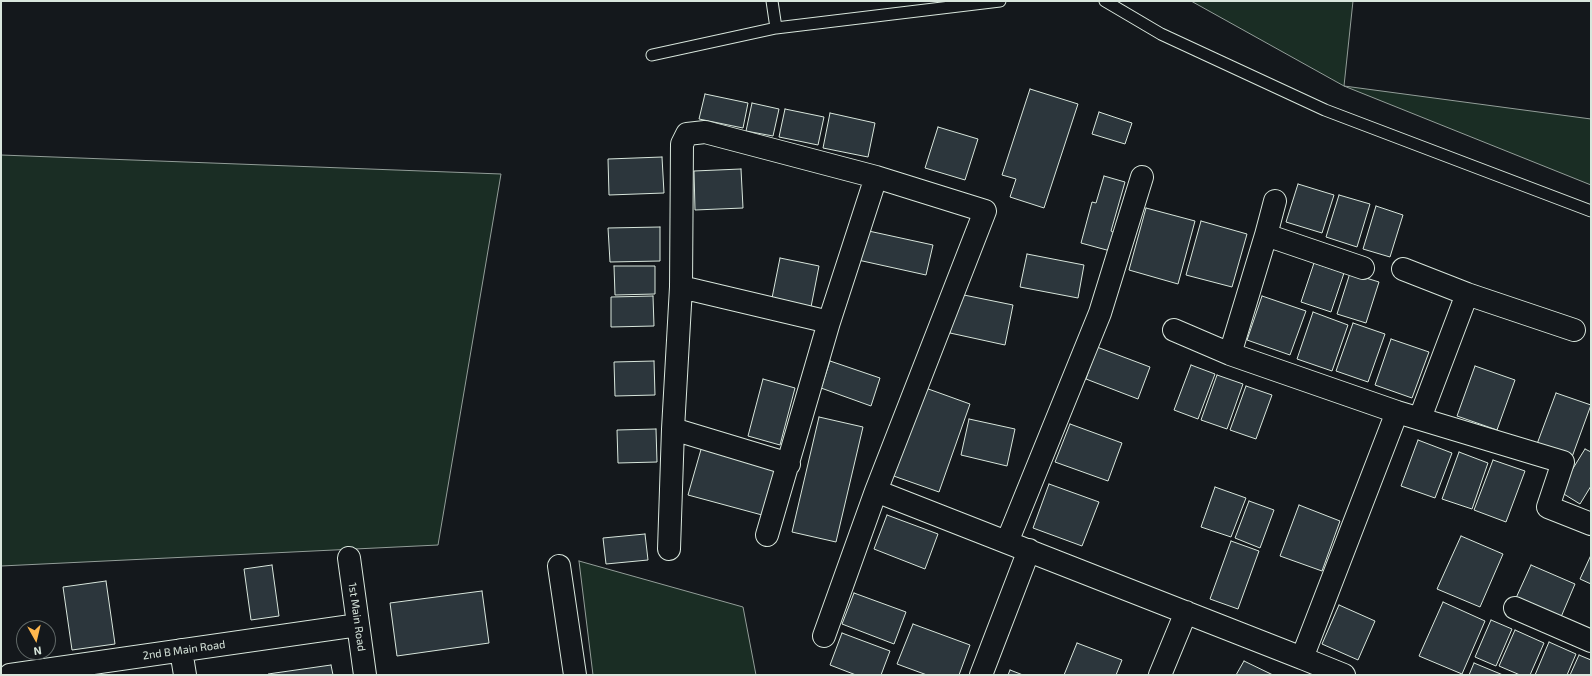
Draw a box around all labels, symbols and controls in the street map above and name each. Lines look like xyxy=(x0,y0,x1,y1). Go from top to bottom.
street label: 1st Main Road xyxy=(346,582,368,652)
north arrow xyxy=(16,620,56,660)
street label: 2nd B Main Road xyxy=(142,638,226,662)
text: N xyxy=(33,644,42,658)

